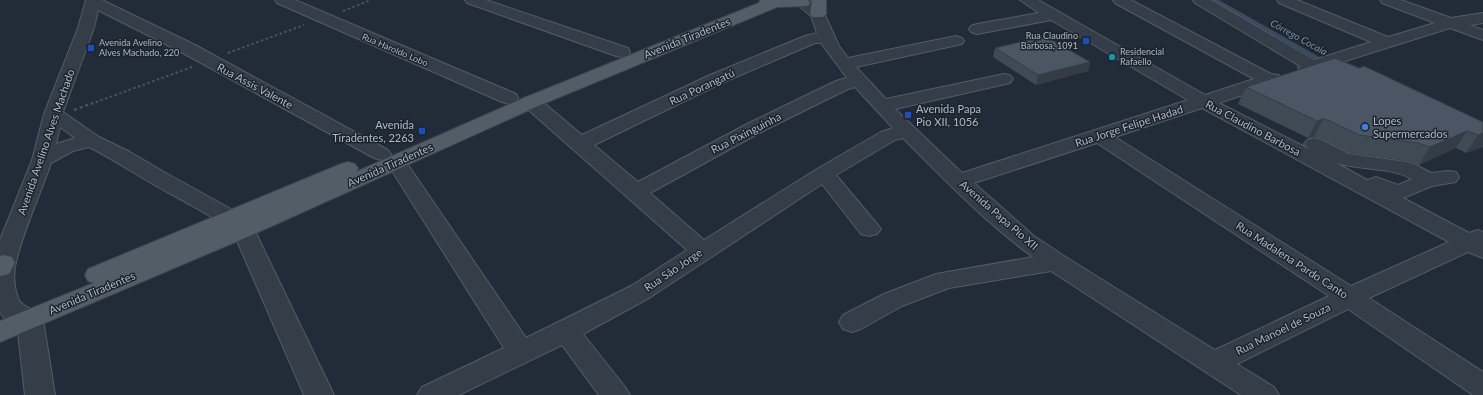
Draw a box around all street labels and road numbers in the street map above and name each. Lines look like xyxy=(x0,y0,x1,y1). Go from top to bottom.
street label: Avenida Tiradentes xyxy=(642,14,732,61)
street label: Rua Haroldo Lobo xyxy=(360,31,430,68)
street label: Rua Assis Valente xyxy=(215,60,295,111)
street label: Rua Porangatú xyxy=(667,66,736,107)
street label: Avenida Avelino Alves Machado xyxy=(14,67,77,216)
street label: Rua Claudino Barbosa xyxy=(1203,97,1303,158)
street label: Rua Jorge Felipe Hadad xyxy=(1073,102,1184,149)
street label: Rua Pixinguinha xyxy=(709,109,783,156)
street label: Avenida Tiradentes xyxy=(345,140,435,189)
street label: Avenida Papa Pio XII xyxy=(958,177,1041,252)
street label: Rua Madalena Pardo Canto xyxy=(1234,218,1351,301)
street label: Rua São Jorge xyxy=(641,245,704,294)
street label: Avenida Tiradentes xyxy=(47,268,137,317)
street label: Rua Manoel de Souza xyxy=(1233,300,1332,357)

